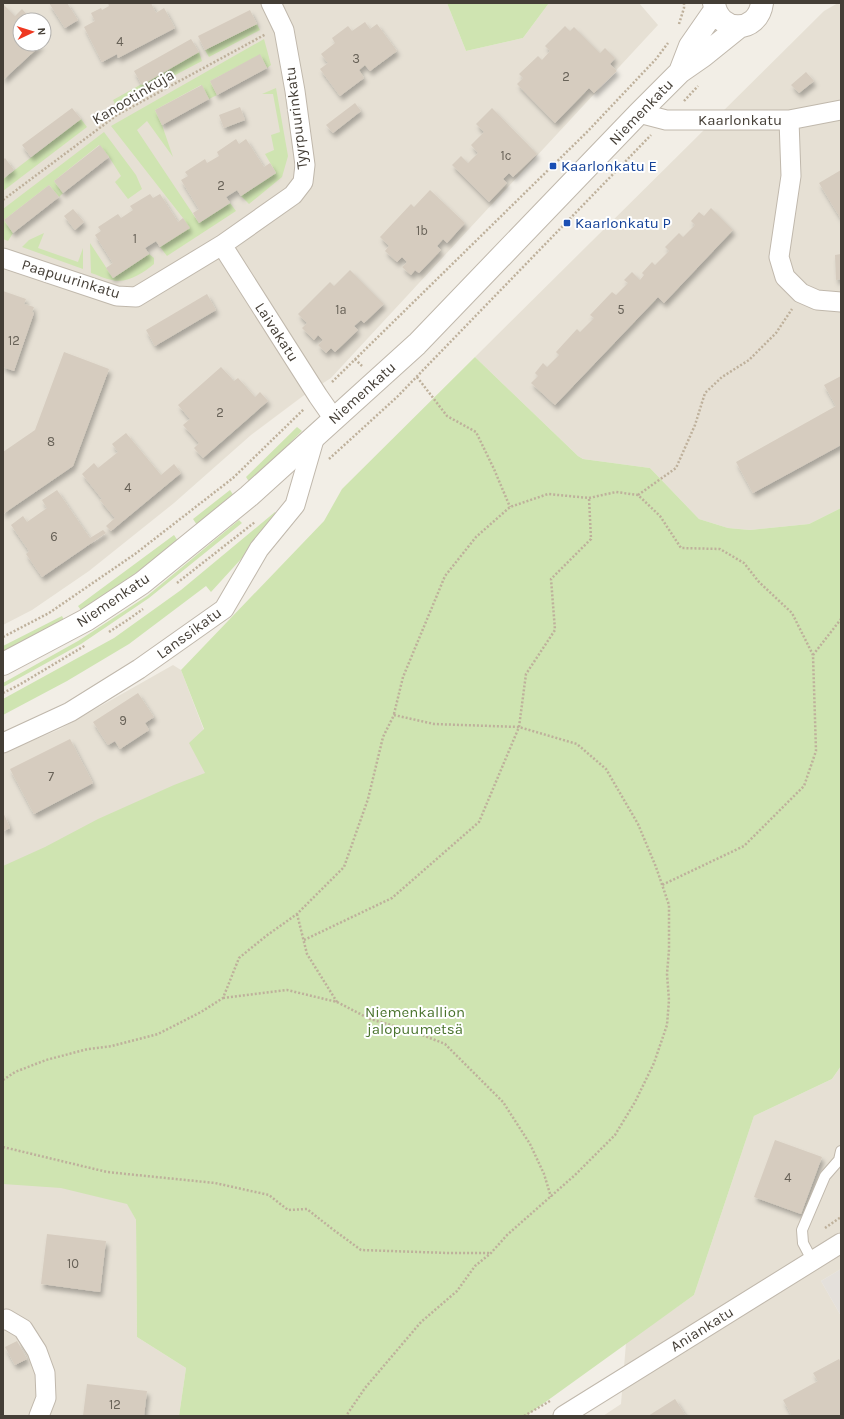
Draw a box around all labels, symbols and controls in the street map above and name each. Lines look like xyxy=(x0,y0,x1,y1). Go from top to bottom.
north arrow xyxy=(12,12,52,52)
text: N xyxy=(35,27,48,36)
house number: 4 xyxy=(116,34,124,49)
house number: 3 xyxy=(352,51,360,66)
street label: Kanootinkuja xyxy=(89,65,177,129)
street label: Tyyrpuurinkatu xyxy=(281,66,311,170)
house number: 2 xyxy=(562,69,570,84)
street label: Niemenkatu xyxy=(605,75,677,149)
street label: Kaarlonkatu xyxy=(698,111,782,129)
house number: 1c xyxy=(500,148,512,163)
place label: Kaarlonkatu E xyxy=(561,157,657,175)
marker: Kaarlonkatu E xyxy=(548,161,558,171)
house number: 2 xyxy=(217,178,225,193)
place label: Kaarlonkatu P xyxy=(575,214,671,232)
marker: Kaarlonkatu P xyxy=(562,218,572,228)
house number: 1b xyxy=(416,223,428,238)
house number: 1 xyxy=(133,231,137,246)
street label: Paapuurinkatu xyxy=(20,255,122,303)
street label: Laivakatu xyxy=(251,299,303,365)
house number: 1a xyxy=(335,302,347,317)
house number: 5 xyxy=(617,302,625,317)
house number: 12 xyxy=(8,333,20,348)
street label: Niemenkatu xyxy=(325,358,399,428)
house number: 2 xyxy=(216,405,224,420)
house number: 8 xyxy=(47,434,55,449)
house number: 4 xyxy=(124,480,132,495)
house number: 6 xyxy=(50,529,58,544)
street label: Niemenkatu xyxy=(73,569,153,631)
street label: Lanssikatu xyxy=(153,603,225,663)
house number: 9 xyxy=(119,713,127,728)
house number: 7 xyxy=(48,769,54,784)
park label: Niemenkallion jalopuumetsä xyxy=(365,1003,465,1038)
house number: 4 xyxy=(784,1170,792,1185)
house number: 10 xyxy=(67,1256,79,1271)
street label: Aniankatu xyxy=(667,1303,737,1355)
house number: 12 xyxy=(109,1397,121,1412)

